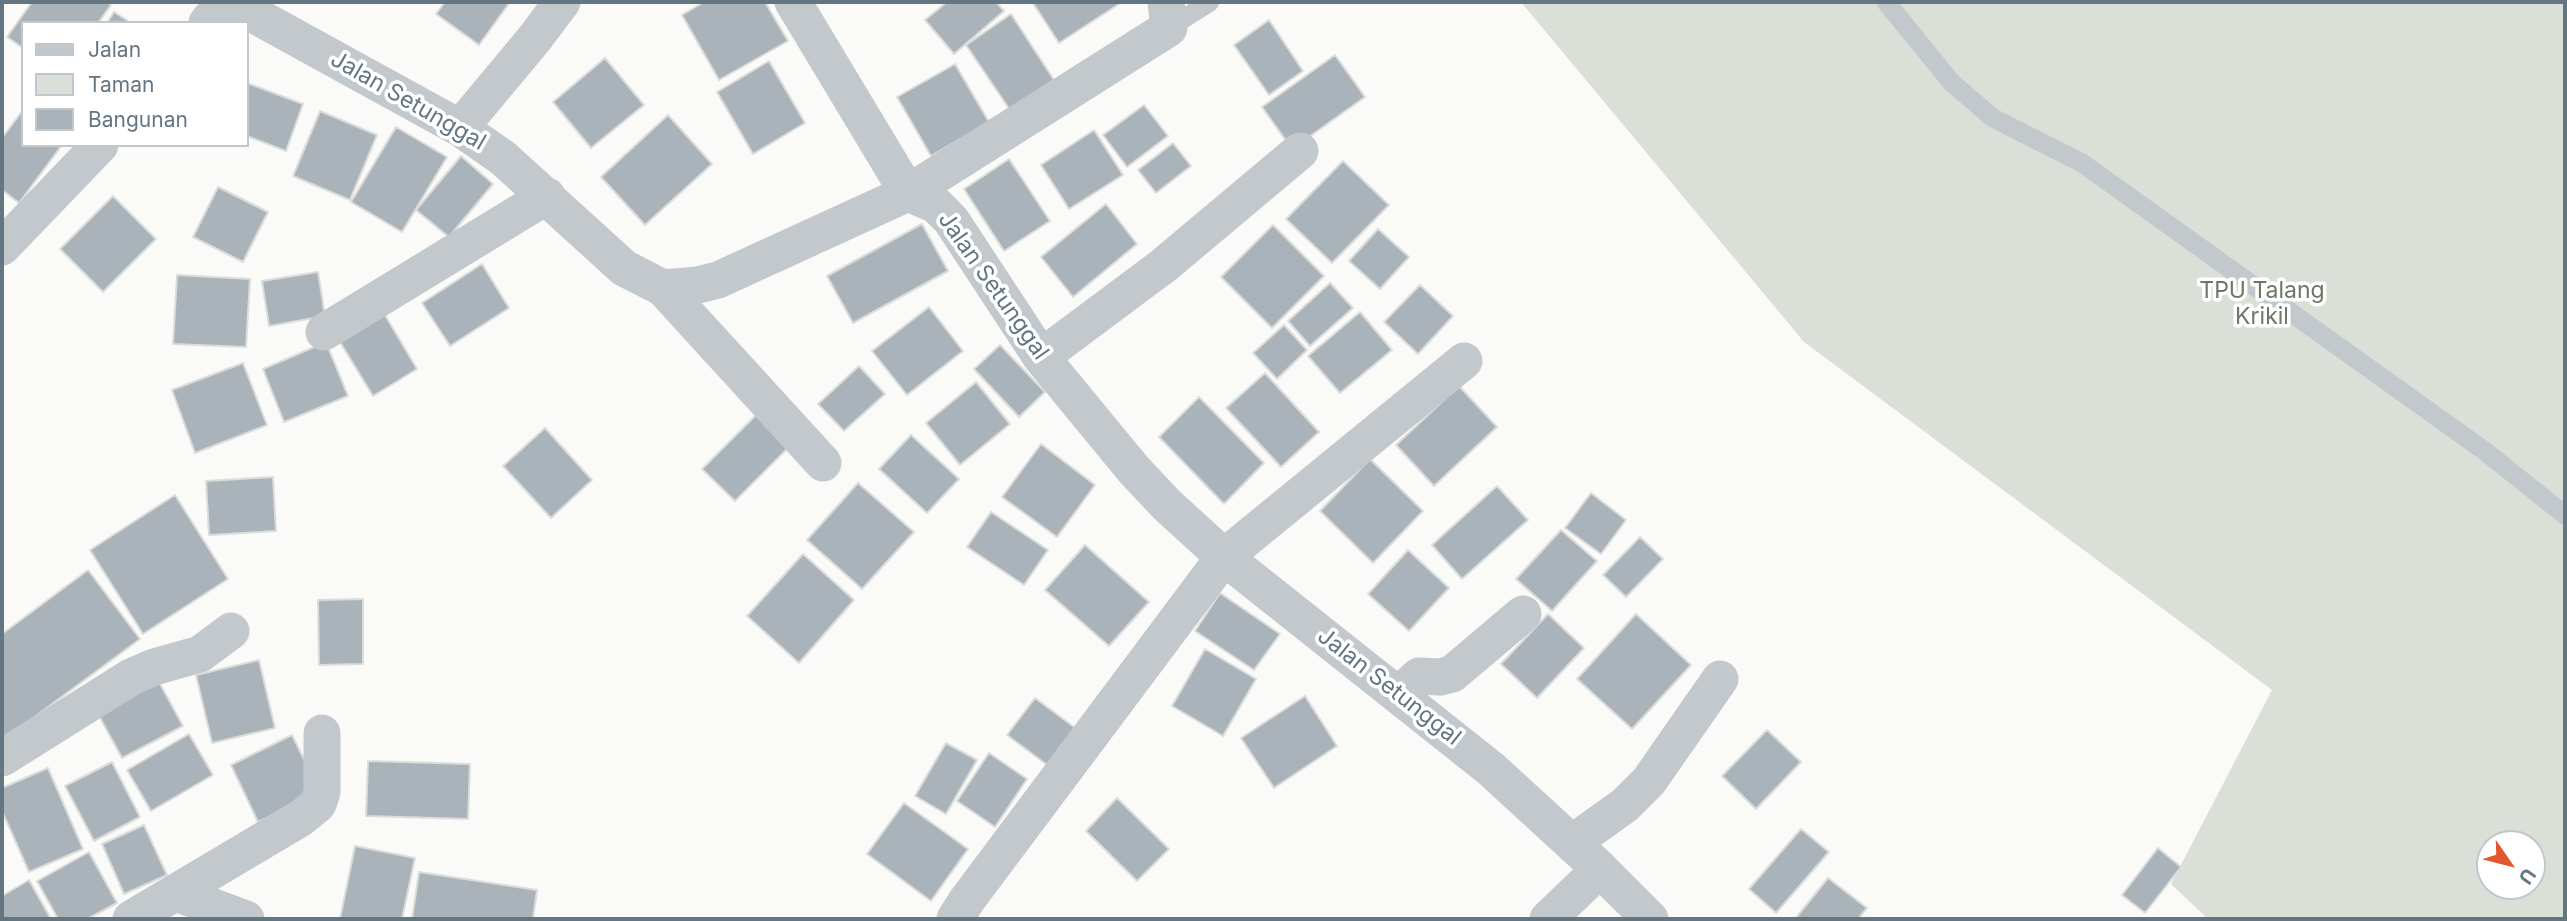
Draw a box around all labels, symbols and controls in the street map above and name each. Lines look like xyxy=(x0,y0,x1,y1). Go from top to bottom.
legend xyxy=(21,21,248,147)
text: Jalan xyxy=(88,37,141,62)
street label: Jalan Setunggal xyxy=(326,46,490,156)
text: Taman xyxy=(88,72,154,97)
text: Bangunan xyxy=(88,107,188,132)
street label: Jalan Setunggal xyxy=(932,207,1054,365)
park label: TPU Talang Krikil xyxy=(2199,277,2325,331)
street label: Jalan Setunggal xyxy=(1312,623,1466,751)
north arrow xyxy=(2476,830,2546,900)
text: U xyxy=(2514,864,2540,888)

